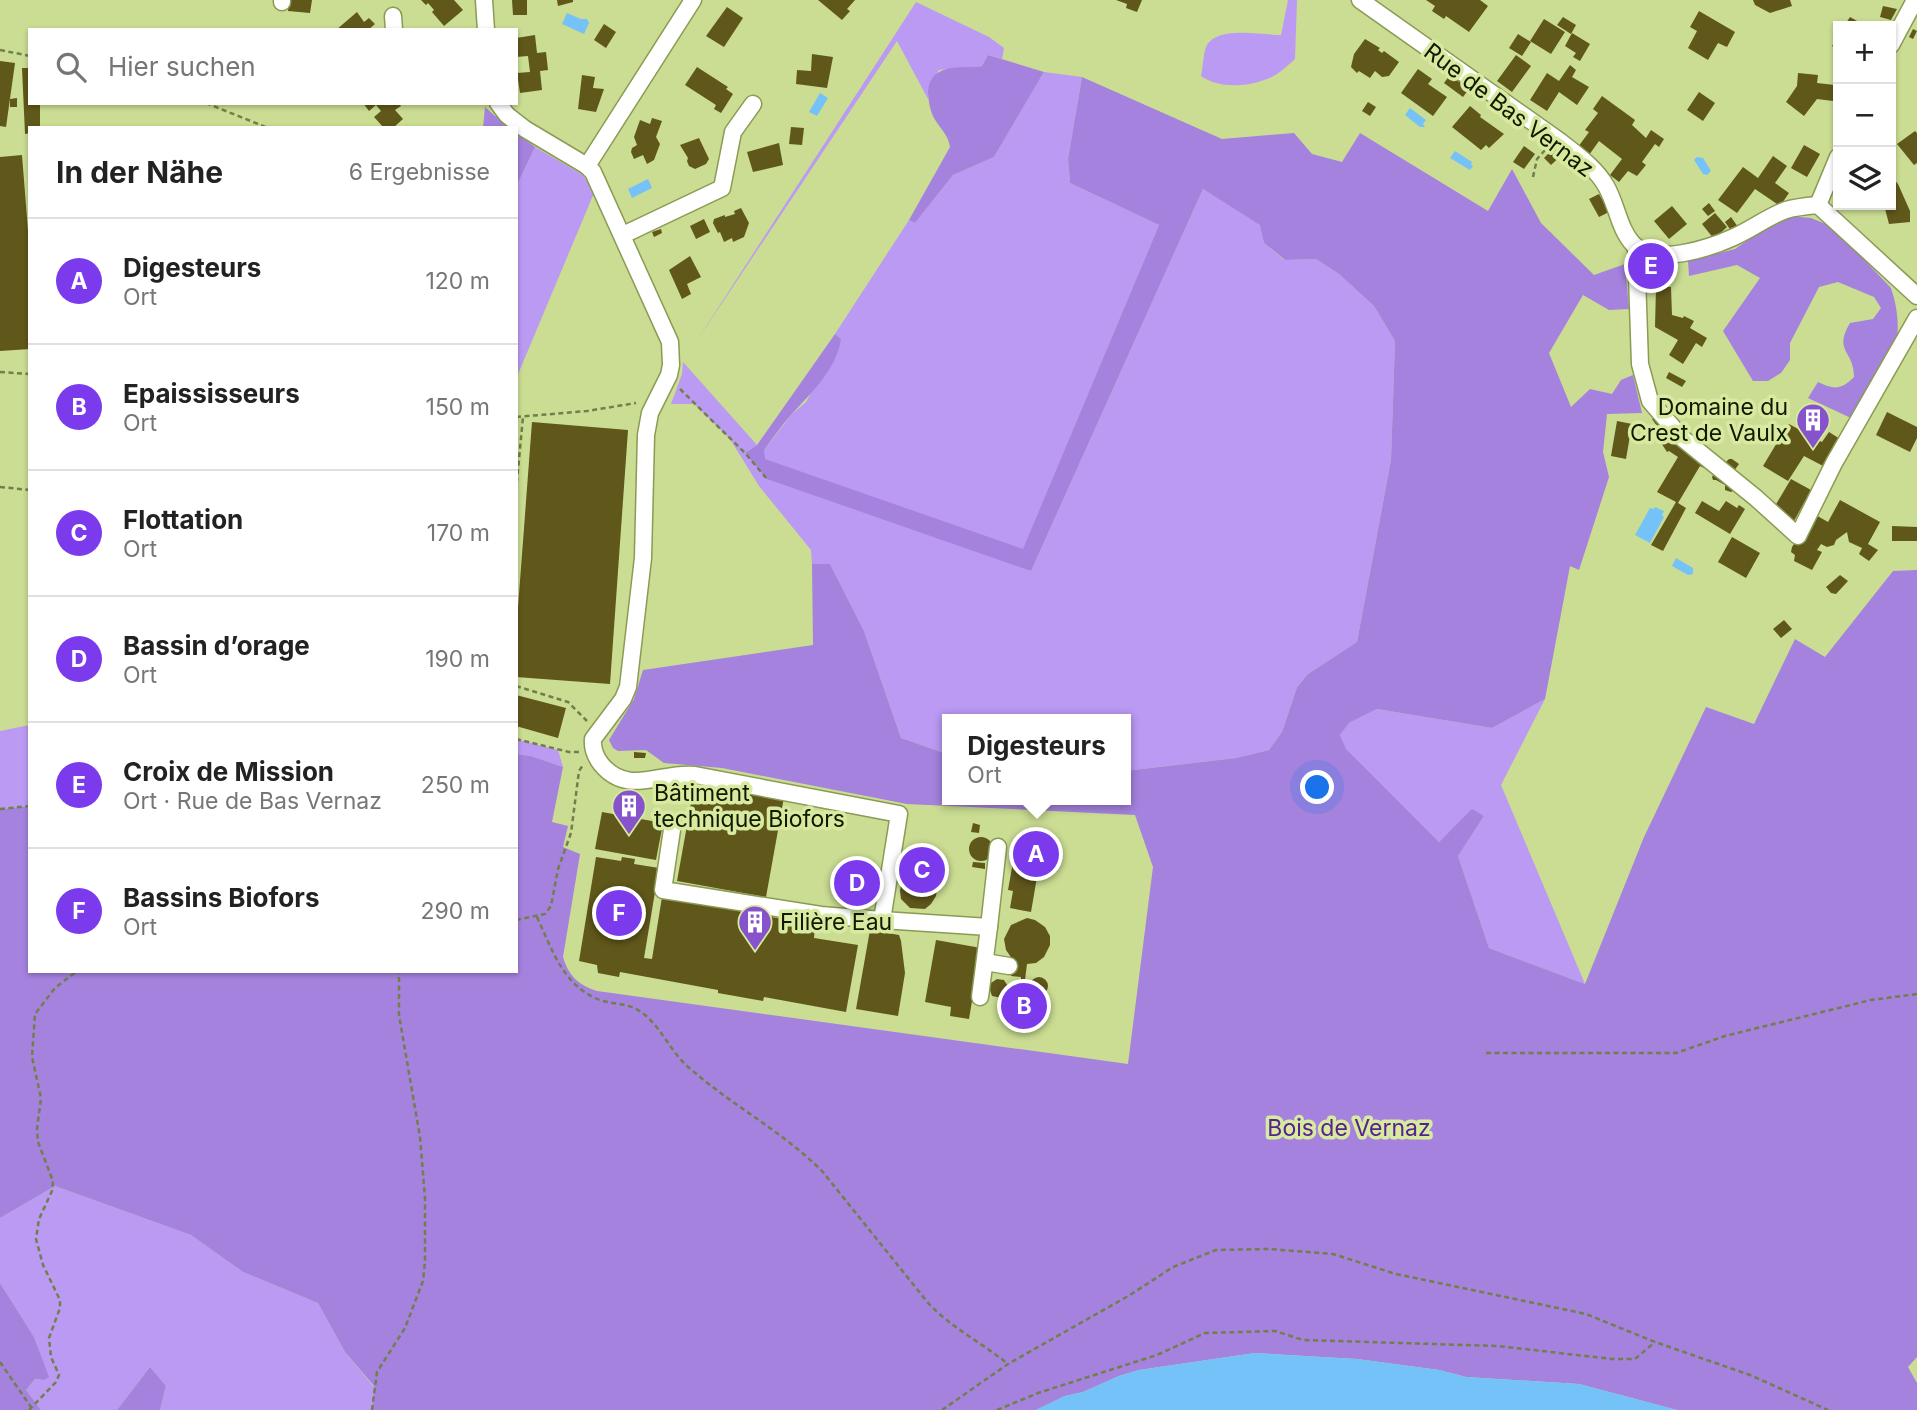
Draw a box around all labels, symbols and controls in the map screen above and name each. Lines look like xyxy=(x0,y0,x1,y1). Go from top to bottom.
map controls xyxy=(1833,21,1896,210)
button: + xyxy=(1833,21,1896,84)
search box xyxy=(28,28,518,105)
street label: Rue de Bas Vernaz xyxy=(1419,37,1599,183)
icon: search xyxy=(52,48,90,86)
text: Hier suchen xyxy=(108,51,256,82)
button: − xyxy=(1833,84,1896,147)
button: layers xyxy=(1833,147,1896,210)
text: In der Nähe xyxy=(56,154,223,190)
text: 6 Ergebnisse xyxy=(349,158,490,186)
pin: E xyxy=(1628,240,1674,292)
text: Digesteurs xyxy=(123,252,261,283)
text: A xyxy=(70,267,88,295)
text: 120 m xyxy=(425,267,490,295)
text: Ort xyxy=(123,283,157,311)
text: Epaississeurs xyxy=(123,378,300,409)
text: B xyxy=(71,393,87,421)
text: 150 m xyxy=(426,393,490,421)
place label: Domaine du Crest de Vaulx xyxy=(1630,393,1788,447)
building icon: Domaine du Crest de Vaulx xyxy=(1794,401,1832,450)
text: Ort xyxy=(123,409,157,437)
text: Flottation xyxy=(123,504,243,535)
text: C xyxy=(70,519,88,547)
text: 170 m xyxy=(427,519,490,547)
text: Ort xyxy=(123,535,157,563)
text: Bassin d’orage xyxy=(123,630,310,661)
text: D xyxy=(71,645,87,673)
text: 190 m xyxy=(425,645,490,673)
text: Ort xyxy=(123,661,157,689)
popup xyxy=(942,714,1131,805)
text: Digesteurs xyxy=(967,730,1106,761)
text: Croix de Mission xyxy=(123,756,334,787)
text: Ort xyxy=(967,761,1001,789)
your location xyxy=(1300,770,1334,804)
text: E xyxy=(72,771,86,799)
text: 250 m xyxy=(421,771,490,799)
place label: Bâtiment technique Biofors xyxy=(654,779,845,833)
text: Ort · Rue de Bas Vernaz xyxy=(123,787,382,815)
building icon: Bâtiment technique Biofors xyxy=(610,787,648,836)
pin: A xyxy=(1013,828,1059,880)
pin: C xyxy=(899,844,945,896)
pin: D xyxy=(834,857,880,909)
text: Bassins Biofors xyxy=(123,882,319,913)
pin: F xyxy=(596,887,642,939)
text: F xyxy=(72,897,86,925)
text: 290 m xyxy=(421,897,490,925)
building icon: Filière Eau xyxy=(736,903,774,952)
place label: Filière Eau xyxy=(780,908,892,936)
text: Ort xyxy=(123,913,157,941)
pin: B xyxy=(1001,980,1047,1032)
park label: Bois de Vernaz xyxy=(1267,1114,1431,1142)

